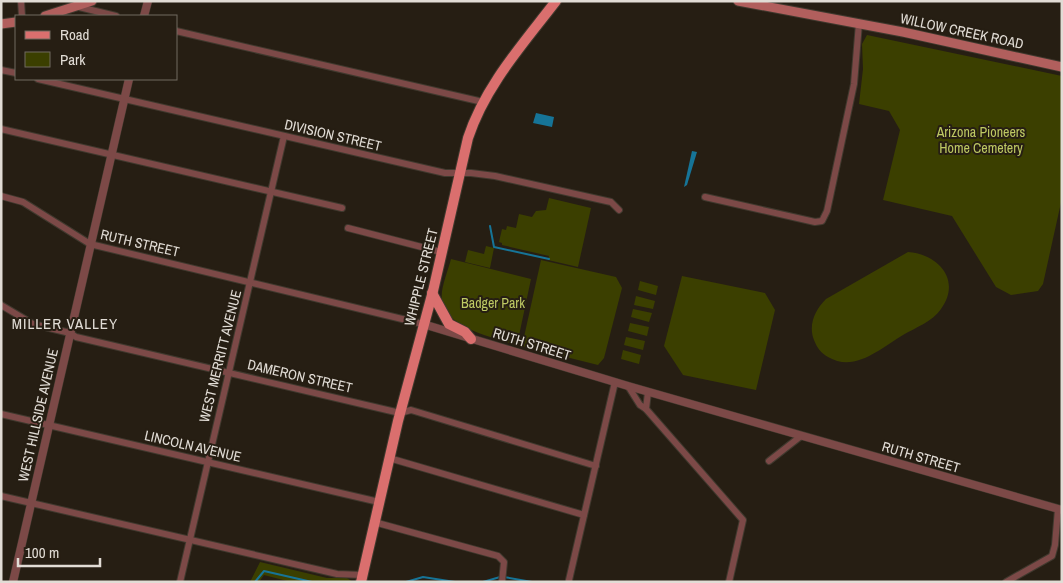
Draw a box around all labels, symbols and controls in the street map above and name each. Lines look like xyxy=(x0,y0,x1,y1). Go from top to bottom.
street label: WILLOW CREEK ROAD xyxy=(899,9,1025,53)
legend xyxy=(15,15,178,80)
text: Road xyxy=(60,24,89,45)
text: Park xyxy=(60,49,86,70)
street label: DIVISION STREET xyxy=(283,115,383,155)
park label: Arizona Pioneers Home Cemetery xyxy=(936,123,1026,157)
street label: RUTH STREET xyxy=(99,225,181,261)
street label: WHIPPLE STREET xyxy=(400,226,442,328)
street label: WEST MERRITT AVENUE xyxy=(195,288,245,424)
park label: Badger Park xyxy=(461,294,525,312)
district label: MILLER VALLEY xyxy=(12,313,118,334)
street label: RUTH STREET xyxy=(491,324,573,364)
street label: WEST HILLSIDE AVENUE xyxy=(14,347,62,483)
street label: DAMERON STREET xyxy=(246,355,354,397)
street label: LINCOLN AVENUE xyxy=(143,426,243,466)
street label: RUTH STREET xyxy=(880,437,962,477)
scale bar xyxy=(18,536,100,568)
text: 100 m xyxy=(25,542,59,563)

